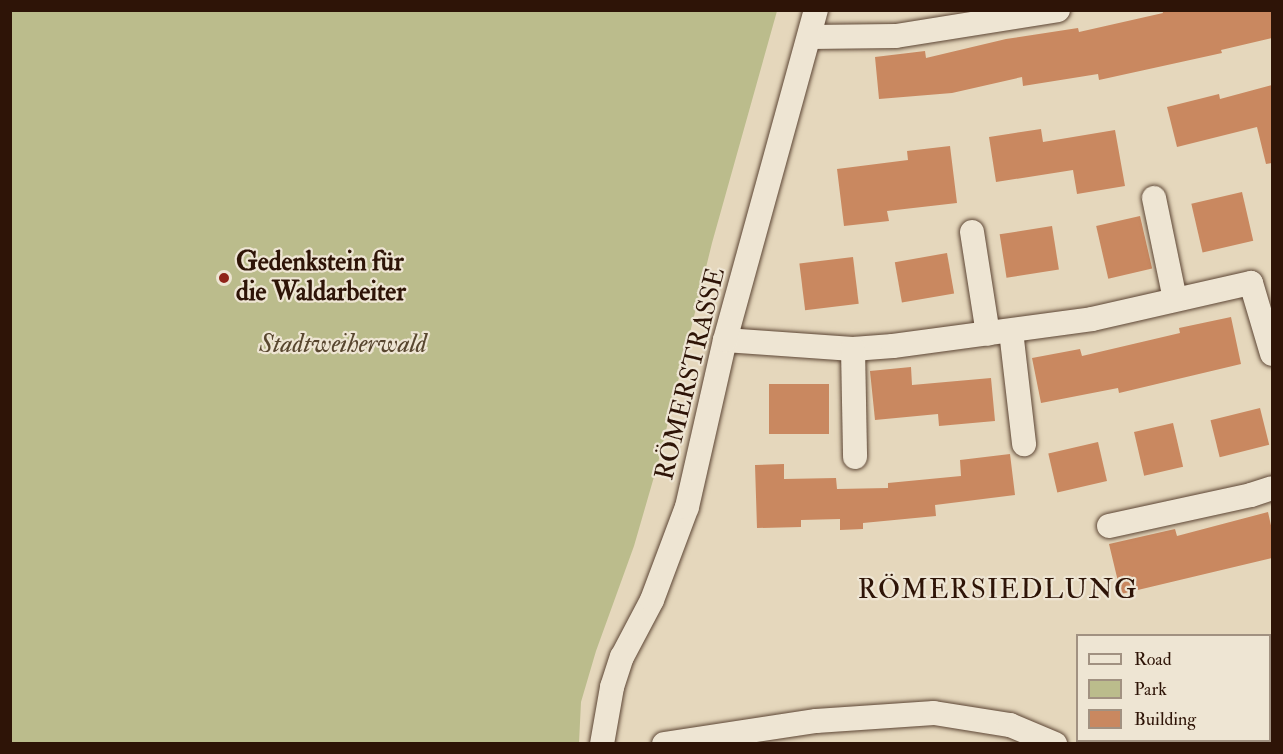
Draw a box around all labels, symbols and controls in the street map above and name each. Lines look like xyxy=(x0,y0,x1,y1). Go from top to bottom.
place label: Gedenkstein für die Waldarbeiter xyxy=(236,247,406,308)
street label: RÖMERSTRASSE xyxy=(649,264,733,484)
marker: Gedenkstein für die Waldarbeiter xyxy=(217,271,231,285)
park label: Stadtweiherwald xyxy=(259,329,427,361)
district label: RÖMERSIEDLUNG xyxy=(858,574,1138,606)
legend xyxy=(1076,634,1271,742)
text: Road xyxy=(1134,648,1172,671)
text: Park xyxy=(1134,678,1167,701)
text: Building xyxy=(1134,708,1196,731)

